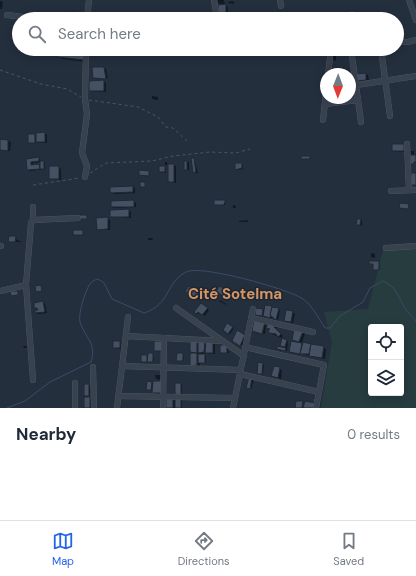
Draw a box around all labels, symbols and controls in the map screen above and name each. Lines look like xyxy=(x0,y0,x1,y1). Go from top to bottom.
search box xyxy=(12,12,404,56)
icon: search xyxy=(26,23,48,45)
text: Search here xyxy=(58,24,141,44)
north arrow xyxy=(320,68,356,104)
district label: Cité Sotelma xyxy=(188,284,282,304)
map controls xyxy=(368,324,404,396)
button: locate xyxy=(368,324,404,360)
button: layers xyxy=(368,360,404,396)
text: Nearby xyxy=(16,423,76,445)
text: 0 results xyxy=(347,426,400,443)
tab: Map xyxy=(52,530,74,568)
tab: Directions xyxy=(178,530,230,568)
tab: Saved xyxy=(333,530,364,568)

